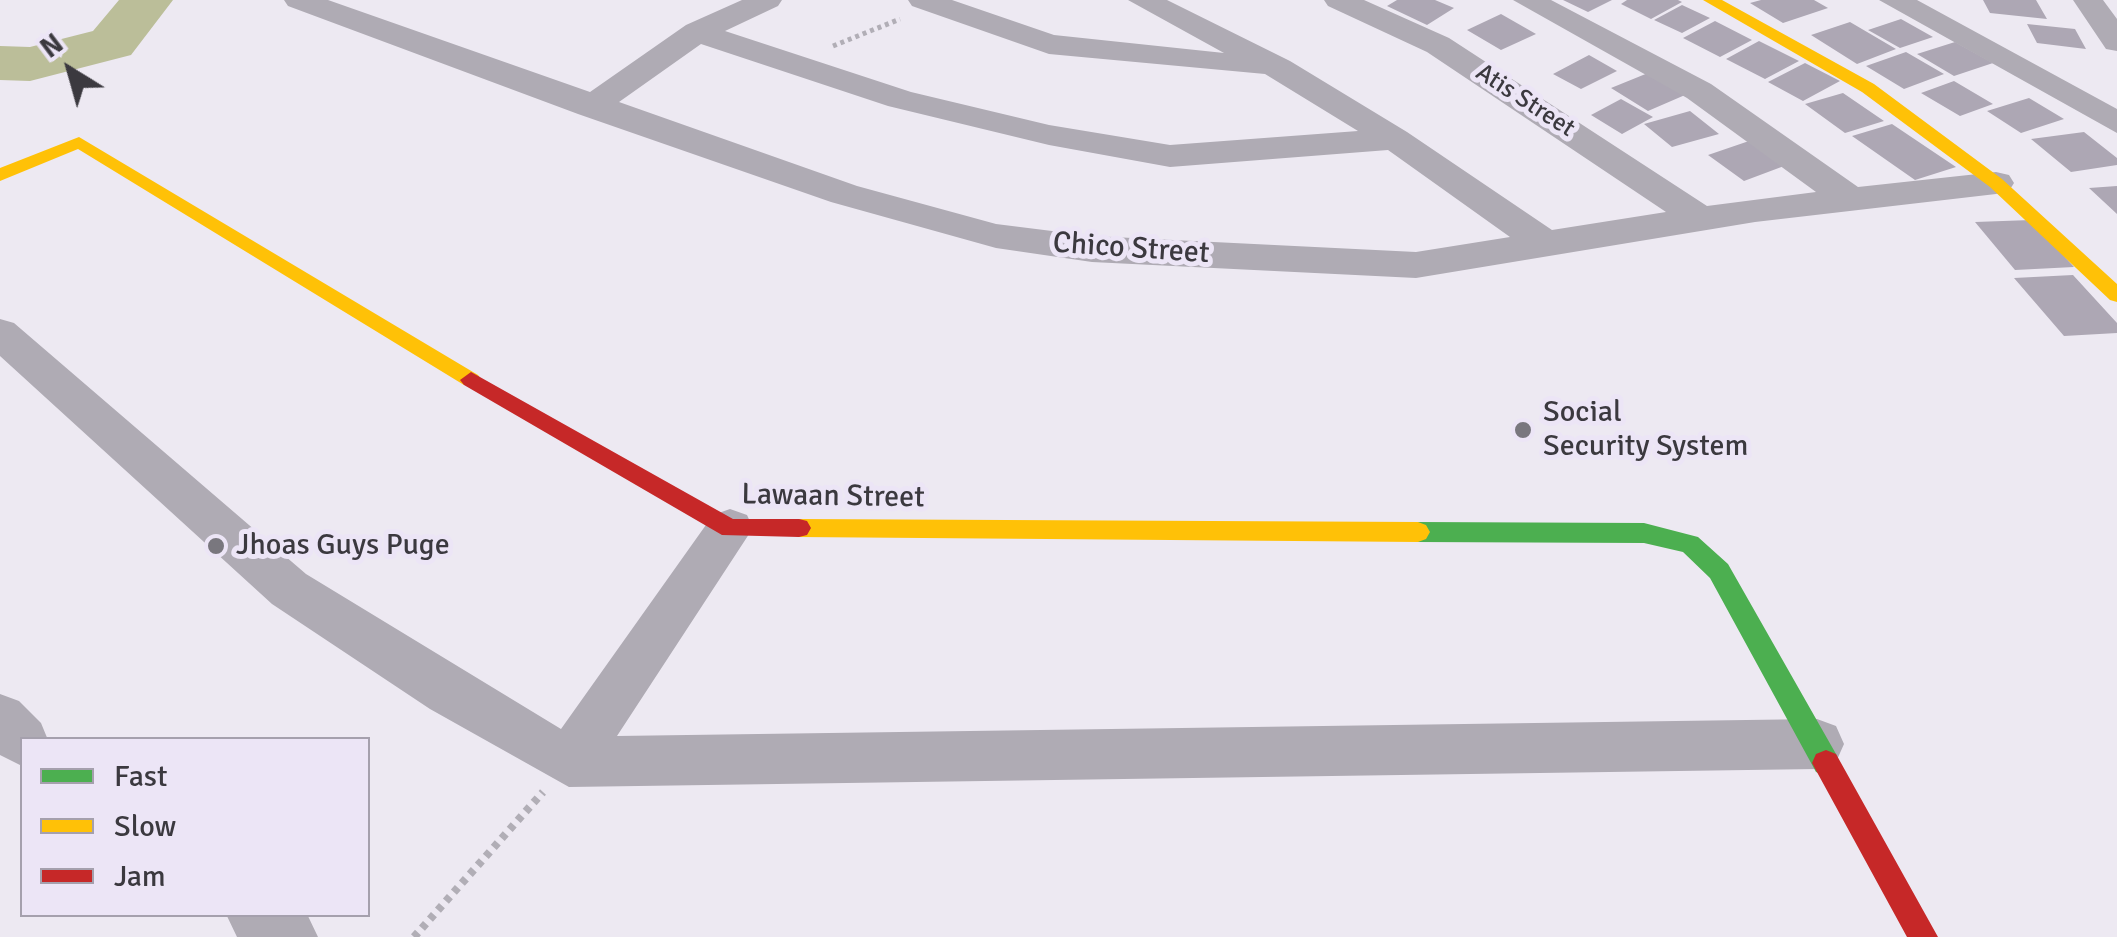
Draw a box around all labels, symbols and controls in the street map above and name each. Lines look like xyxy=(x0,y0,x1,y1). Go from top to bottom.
north arrow xyxy=(20,20,120,120)
text: N xyxy=(34,27,70,65)
street label: Atis Street xyxy=(1470,58,1580,144)
street label: Chico Street xyxy=(1051,226,1211,272)
place label: Social Security System xyxy=(1543,395,1748,466)
marker: Social Security System xyxy=(1512,419,1534,441)
street label: Lawaan Street xyxy=(741,477,925,517)
place label: Jhoas Guys Puge xyxy=(236,528,450,564)
marker: Jhoas Guys Puge xyxy=(205,535,227,557)
legend xyxy=(20,737,370,917)
text: Fast xyxy=(114,758,167,795)
text: Slow xyxy=(114,808,176,845)
text: Jam xyxy=(114,858,166,895)

